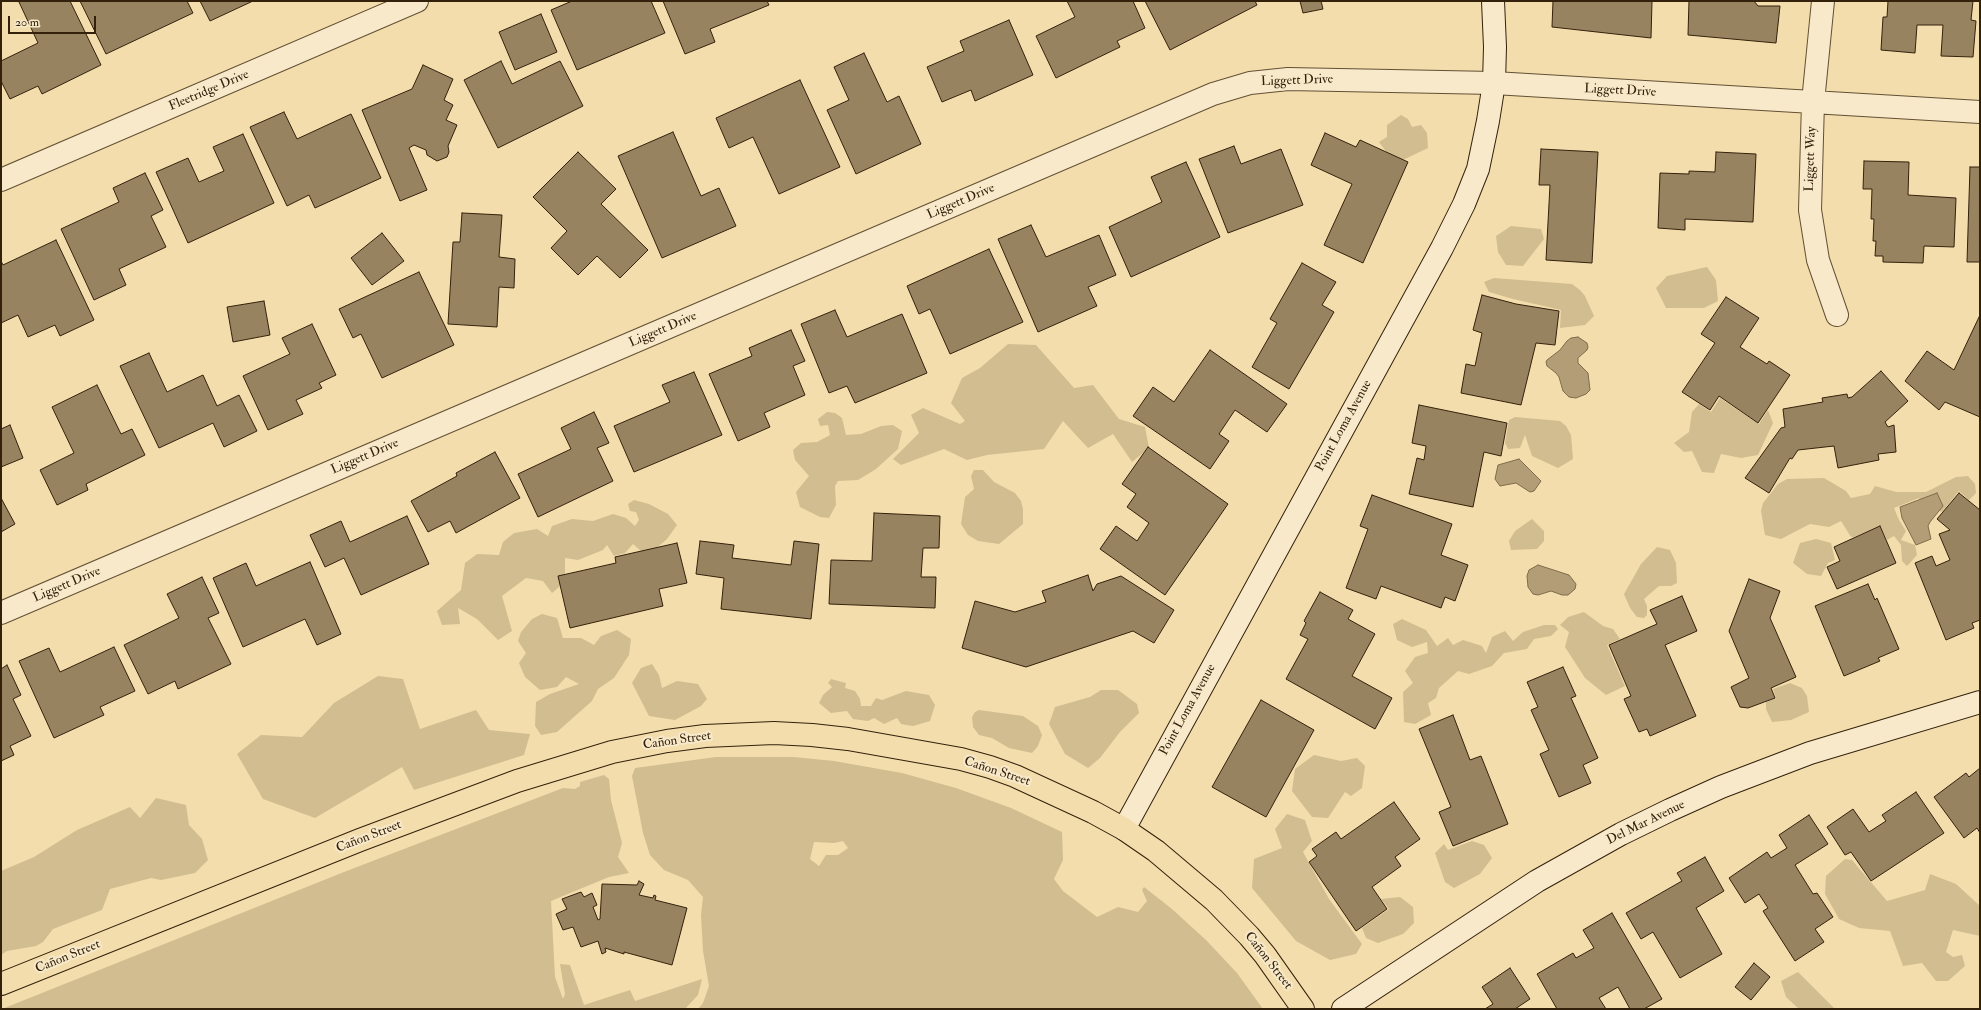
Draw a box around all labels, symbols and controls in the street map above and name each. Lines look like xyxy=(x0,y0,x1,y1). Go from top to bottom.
scale bar xyxy=(10,8,98,34)
text: 20 m xyxy=(15,15,39,30)
street label: Fleetridge Drive xyxy=(167,67,251,115)
street label: Liggett Drive xyxy=(1261,72,1333,90)
street label: Liggett Drive xyxy=(1584,81,1656,101)
street label: Liggett Way xyxy=(1802,126,1820,192)
street label: Liggett Drive xyxy=(925,181,997,223)
street label: Liggett Drive xyxy=(627,309,699,351)
street label: Point Loma Avenue xyxy=(1312,378,1376,474)
street label: Liggett Drive xyxy=(329,436,401,478)
street label: Liggett Drive xyxy=(31,564,103,606)
street label: Point Loma Avenue xyxy=(1156,662,1220,758)
street label: Cañon Street xyxy=(642,729,712,753)
street label: Cañon Street xyxy=(962,754,1032,790)
street label: Del Mar Avenue xyxy=(1604,797,1688,849)
street label: Cañon Street xyxy=(334,817,404,857)
street label: Cañon Street xyxy=(1241,929,1295,993)
street label: Cañon Street xyxy=(33,937,103,977)

